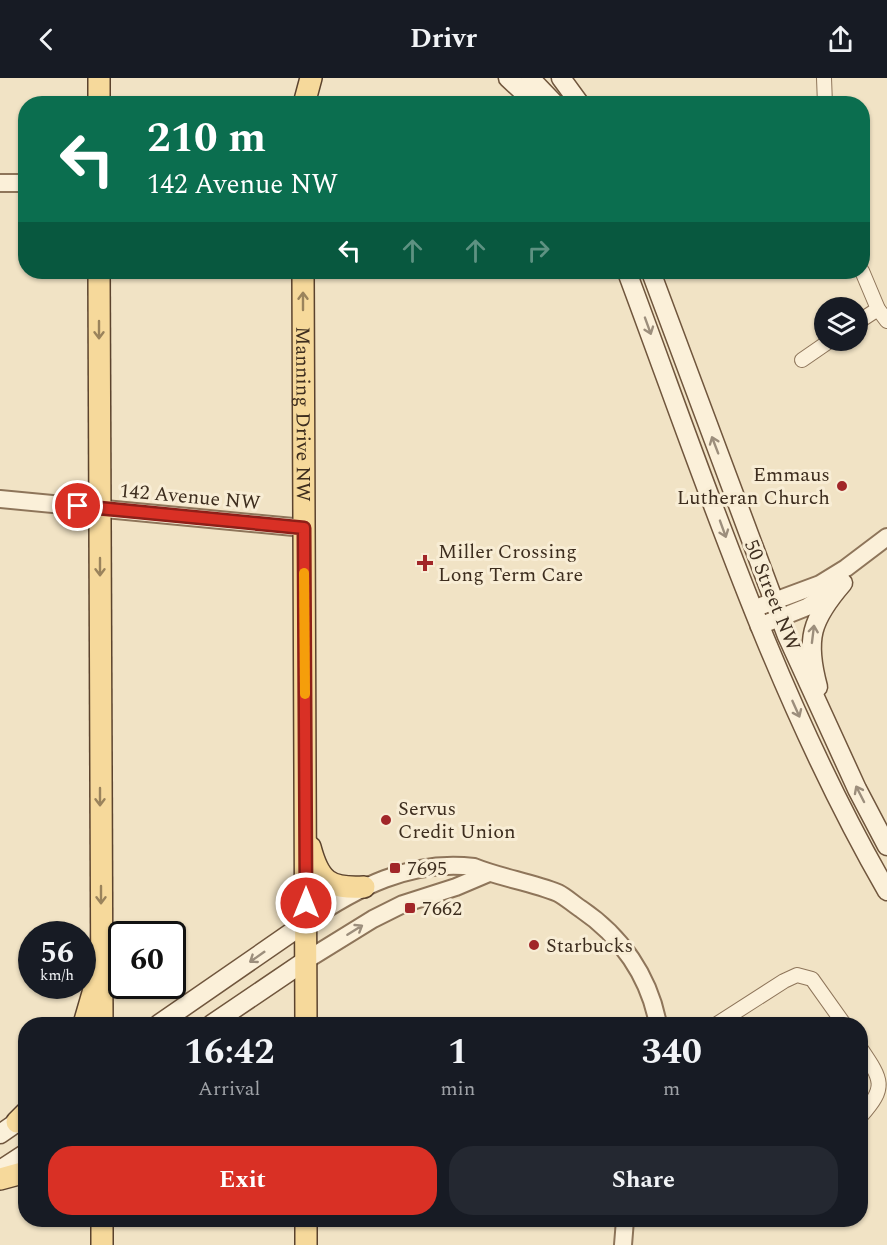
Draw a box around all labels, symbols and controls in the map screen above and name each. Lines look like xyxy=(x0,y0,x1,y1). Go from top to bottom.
text: Drivr xyxy=(410,18,477,60)
icon: back xyxy=(30,23,63,56)
icon: share xyxy=(824,23,857,56)
text: 210 m xyxy=(147,107,266,170)
icon: left xyxy=(48,120,126,198)
text: 142 Avenue NW xyxy=(147,164,338,206)
icon: left xyxy=(333,234,366,267)
icon: ahead xyxy=(396,234,429,267)
icon: ahead xyxy=(459,234,492,267)
icon: right xyxy=(522,234,555,267)
one-way arrow xyxy=(297,292,309,312)
map controls xyxy=(814,297,868,351)
button: layers xyxy=(814,297,868,351)
one-way arrow xyxy=(643,317,654,335)
one-way arrow xyxy=(93,319,105,339)
street label: Manning Drive NW xyxy=(287,326,318,502)
one-way arrow xyxy=(708,437,719,455)
place label: Emmaus Lutheran Church xyxy=(677,460,830,513)
street label: 142 Avenue NW xyxy=(118,476,262,518)
marker: Emmaus Lutheran Church xyxy=(835,479,849,493)
pin xyxy=(52,480,103,531)
icon: arrive xyxy=(61,489,94,522)
one-way arrow xyxy=(718,519,729,538)
street label: 50 Street NW xyxy=(736,535,808,656)
place label: Miller Crossing Long Term Care xyxy=(438,537,583,590)
marker: Miller Crossing Long Term Care xyxy=(416,554,434,572)
one-way arrow xyxy=(94,556,105,576)
one-way arrow xyxy=(808,624,819,644)
one-way arrow xyxy=(791,700,802,718)
one-way arrow xyxy=(95,786,106,806)
one-way arrow xyxy=(853,786,865,804)
place label: Servus Credit Union xyxy=(398,794,516,847)
marker: Servus Credit Union xyxy=(379,813,393,827)
place label: 7695 xyxy=(407,854,447,884)
marker: 7695 xyxy=(388,861,402,875)
position arrow xyxy=(274,871,338,935)
one-way arrow xyxy=(95,884,107,904)
place label: 7662 xyxy=(422,894,462,924)
marker: 7662 xyxy=(403,901,417,915)
speed limit sign: 60 xyxy=(108,921,186,999)
one-way arrow xyxy=(346,924,363,936)
text: 56 xyxy=(40,930,74,976)
place label: Starbucks xyxy=(546,931,633,961)
marker: Starbucks xyxy=(527,938,541,952)
one-way arrow xyxy=(250,951,266,963)
text: km/h xyxy=(40,964,74,987)
text: 16:42 xyxy=(184,1025,274,1080)
text: 1 xyxy=(448,1025,468,1080)
text: 340 xyxy=(641,1025,702,1080)
text: Arrival xyxy=(198,1074,260,1104)
text: min xyxy=(440,1074,475,1104)
text: m xyxy=(663,1074,680,1104)
button: Exit xyxy=(48,1146,437,1215)
button: Share xyxy=(449,1146,838,1215)

